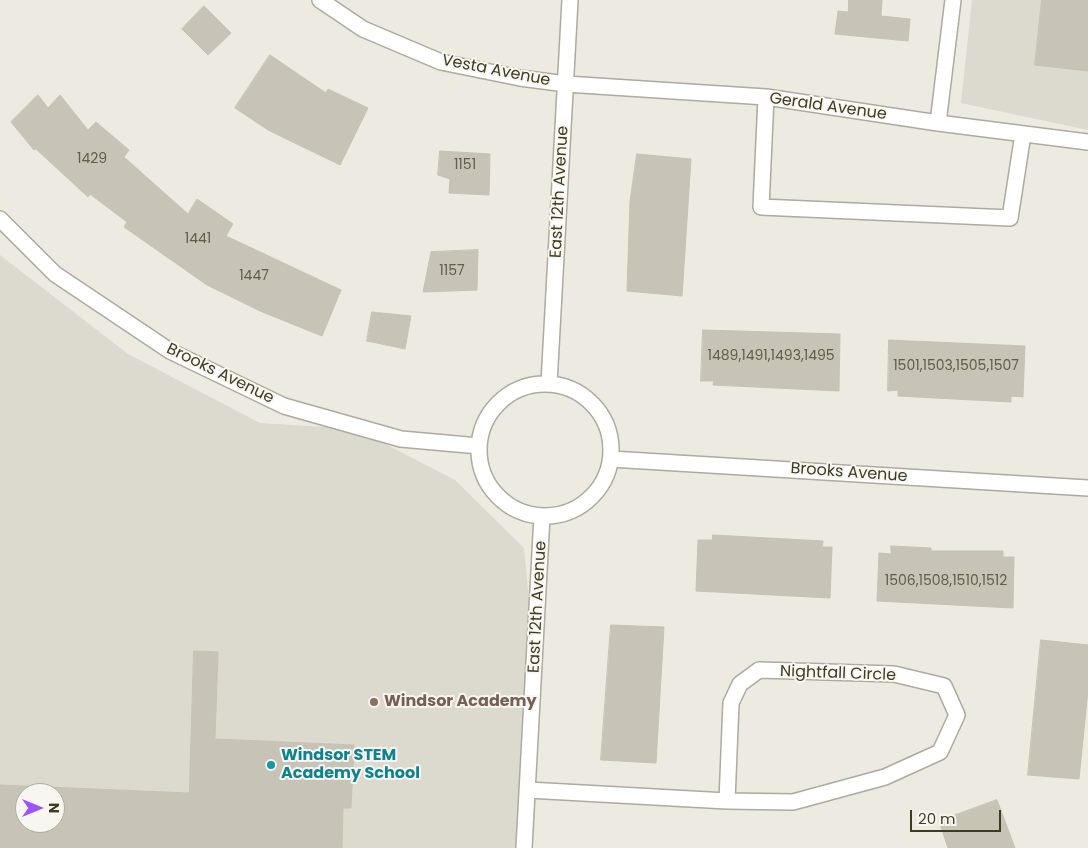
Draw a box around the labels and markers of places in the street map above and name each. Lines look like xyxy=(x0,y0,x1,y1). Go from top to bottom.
place label: Windsor Academy xyxy=(384,692,537,712)
marker: Windsor Academy xyxy=(368,696,380,708)
place label: Windsor STEM Academy School xyxy=(281,746,420,784)
marker: Windsor STEM Academy School xyxy=(265,759,277,771)

